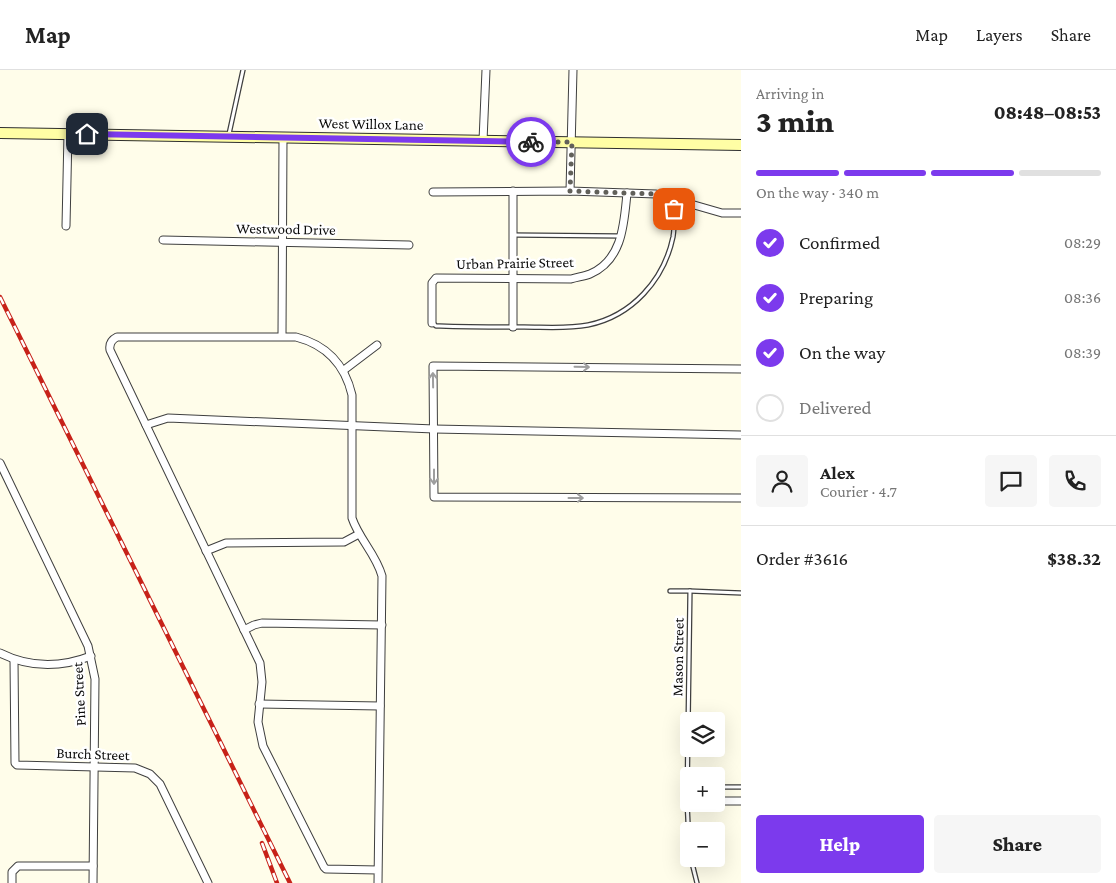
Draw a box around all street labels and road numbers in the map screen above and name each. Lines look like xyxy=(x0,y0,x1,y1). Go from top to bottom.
street label: West Willox Lane xyxy=(318,115,424,133)
street label: Westwood Drive xyxy=(236,220,336,238)
street label: Urban Prairie Street xyxy=(456,254,575,272)
street label: Mason Street xyxy=(669,616,687,697)
street label: Pine Street xyxy=(69,661,89,726)
street label: Burch Street xyxy=(56,745,131,763)

